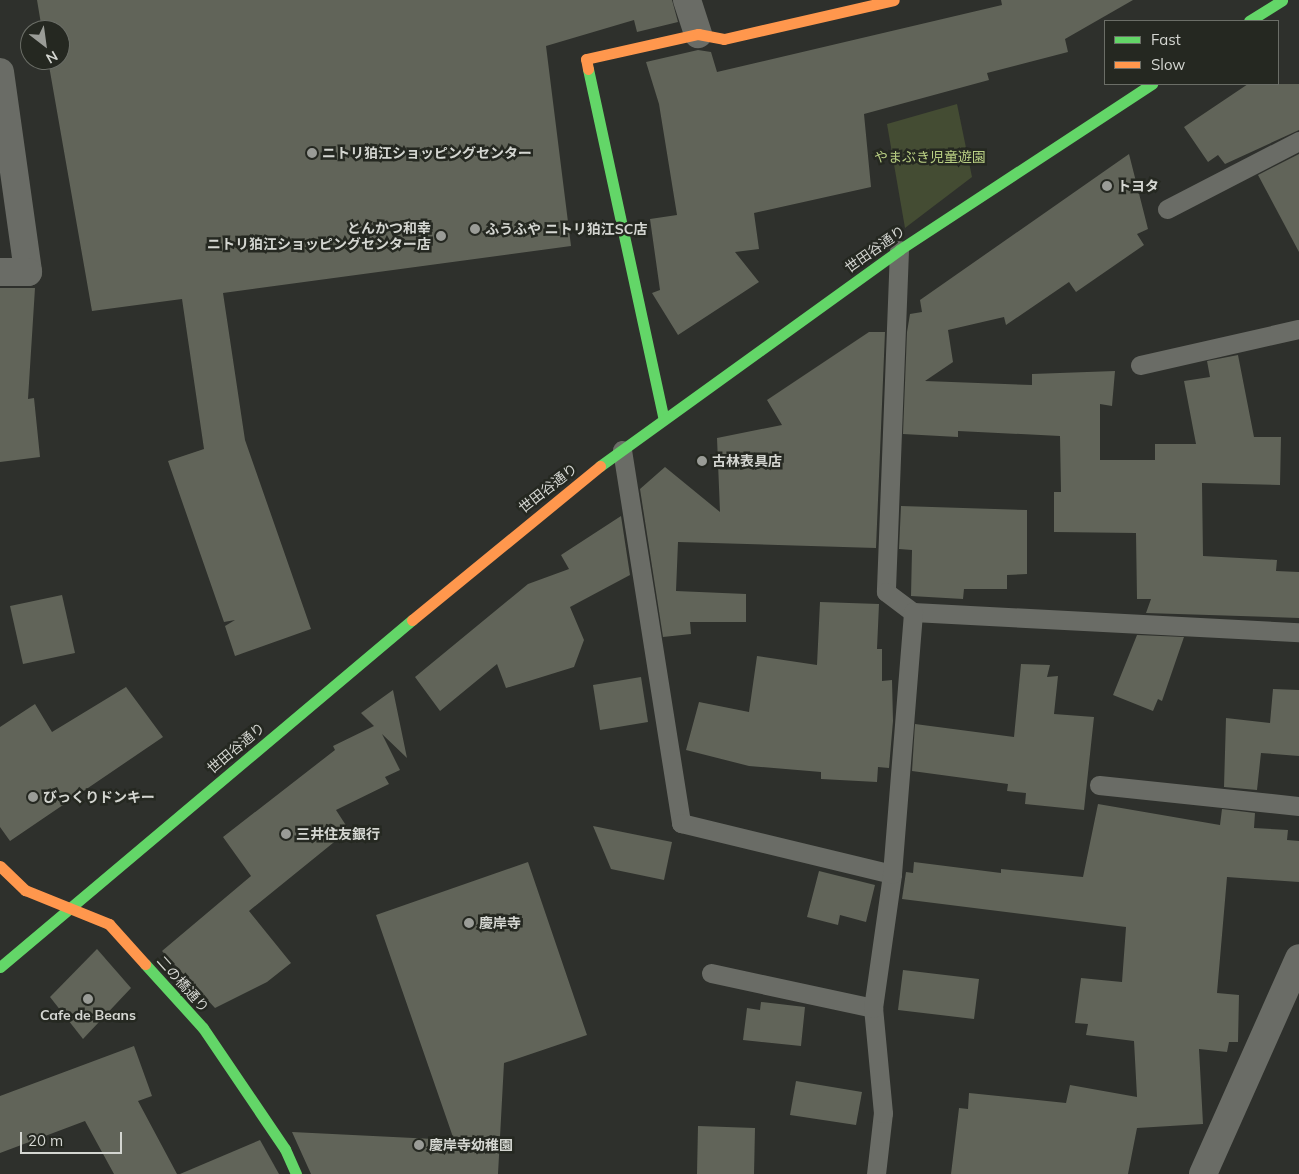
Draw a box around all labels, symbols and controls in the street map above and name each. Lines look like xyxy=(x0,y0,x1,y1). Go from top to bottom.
north arrow xyxy=(20,20,70,70)
legend xyxy=(1104,20,1279,85)
text: Fast xyxy=(1151,30,1181,49)
text: N xyxy=(43,47,61,68)
text: Slow xyxy=(1151,55,1185,74)
place label: ニトリ狛江ショッピングセンター xyxy=(322,145,532,161)
marker: ニトリ狛江ショッピングセンター xyxy=(306,147,318,159)
park label: やまぶき児童遊園 xyxy=(874,149,986,165)
place label: トヨタ xyxy=(1117,178,1159,194)
marker: トヨタ xyxy=(1101,180,1113,192)
place label: とんかつ和幸 ニトリ狛江ショッピングセンター店 xyxy=(207,220,431,252)
place label: ふうふや ニトリ狛江SC店 xyxy=(485,221,647,237)
street label: 世田谷通り xyxy=(842,222,908,276)
marker: ふうふや ニトリ狛江SC店 xyxy=(469,223,481,235)
marker: とんかつ和幸 ニトリ狛江ショッピングセンター店 xyxy=(435,230,447,242)
place label: 古林表具店 xyxy=(712,453,782,469)
marker: 古林表具店 xyxy=(696,455,708,467)
street label: 世田谷通り xyxy=(515,460,581,516)
street label: 世田谷通り xyxy=(204,719,268,777)
place label: びっくりドンキー xyxy=(43,789,155,805)
marker: びっくりドンキー xyxy=(27,791,39,803)
place label: 三井住友銀行 xyxy=(296,826,380,842)
marker: 三井住友銀行 xyxy=(280,828,292,840)
place label: 慶岸寺 xyxy=(479,915,521,931)
marker: 慶岸寺 xyxy=(463,917,475,929)
street label: 二の橋通り xyxy=(153,952,213,1016)
marker: Cafe de Beans xyxy=(82,993,94,1005)
place label: Cafe de Beans xyxy=(40,1007,136,1023)
scale bar xyxy=(22,1122,125,1154)
text: 20 m xyxy=(28,1131,63,1150)
place label: 慶岸寺幼稚園 xyxy=(429,1137,513,1153)
marker: 慶岸寺幼稚園 xyxy=(413,1139,425,1151)

